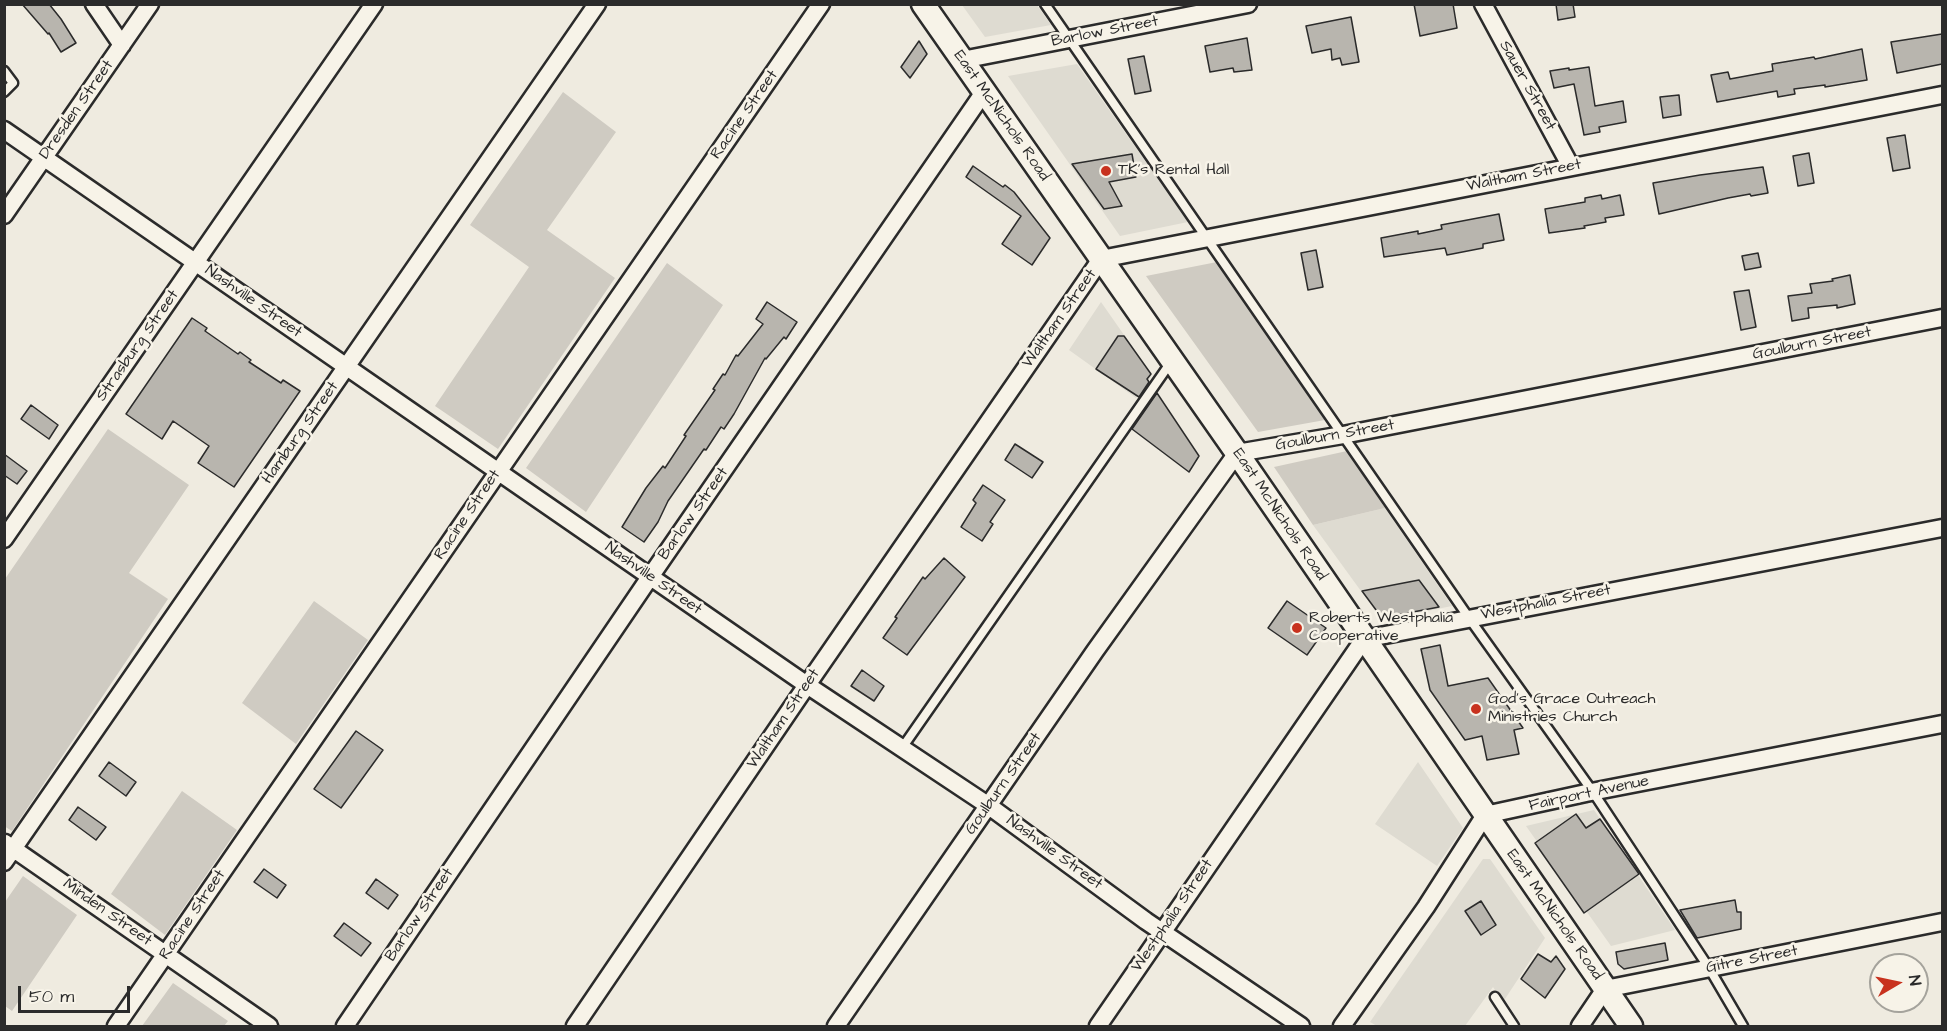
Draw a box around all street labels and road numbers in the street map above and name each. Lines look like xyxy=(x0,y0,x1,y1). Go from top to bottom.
street label: Barlow Street xyxy=(1050,12,1160,52)
street label: Sauer Street xyxy=(1494,38,1560,134)
street label: East McNichols Road xyxy=(949,47,1053,185)
street label: Dresden Street xyxy=(36,57,118,163)
street label: Racine Street xyxy=(707,67,783,163)
street label: Waltham Street xyxy=(1465,155,1583,197)
street label: Nashville Street xyxy=(201,261,305,343)
street label: Waltham Street xyxy=(1019,266,1101,372)
street label: Strasburg Street xyxy=(92,287,184,405)
street label: Goulburn Street xyxy=(1751,323,1873,365)
street label: Hamburg Street xyxy=(259,378,343,488)
street label: Goulburn Street xyxy=(1274,416,1396,456)
street label: East McNichols Road xyxy=(1228,445,1330,585)
street label: Barlow Street xyxy=(655,464,733,564)
street label: Racine Street xyxy=(431,466,505,564)
street label: Nashville Street xyxy=(601,538,705,620)
street label: Westphalia Street xyxy=(1479,581,1613,625)
street label: Waltham Street xyxy=(743,665,825,773)
street label: Goulburn Street xyxy=(962,729,1046,839)
street label: Fairport Avenue xyxy=(1527,772,1651,816)
street label: Nashville Street xyxy=(1002,812,1106,894)
street label: East McNichols Road xyxy=(1502,846,1606,984)
street label: Westphalia Street xyxy=(1128,856,1218,976)
street label: Barlow Street xyxy=(382,865,458,965)
street label: Racine Street xyxy=(156,866,230,964)
street label: Minden Street xyxy=(59,875,155,951)
street label: Gitre Street xyxy=(1704,942,1800,978)

